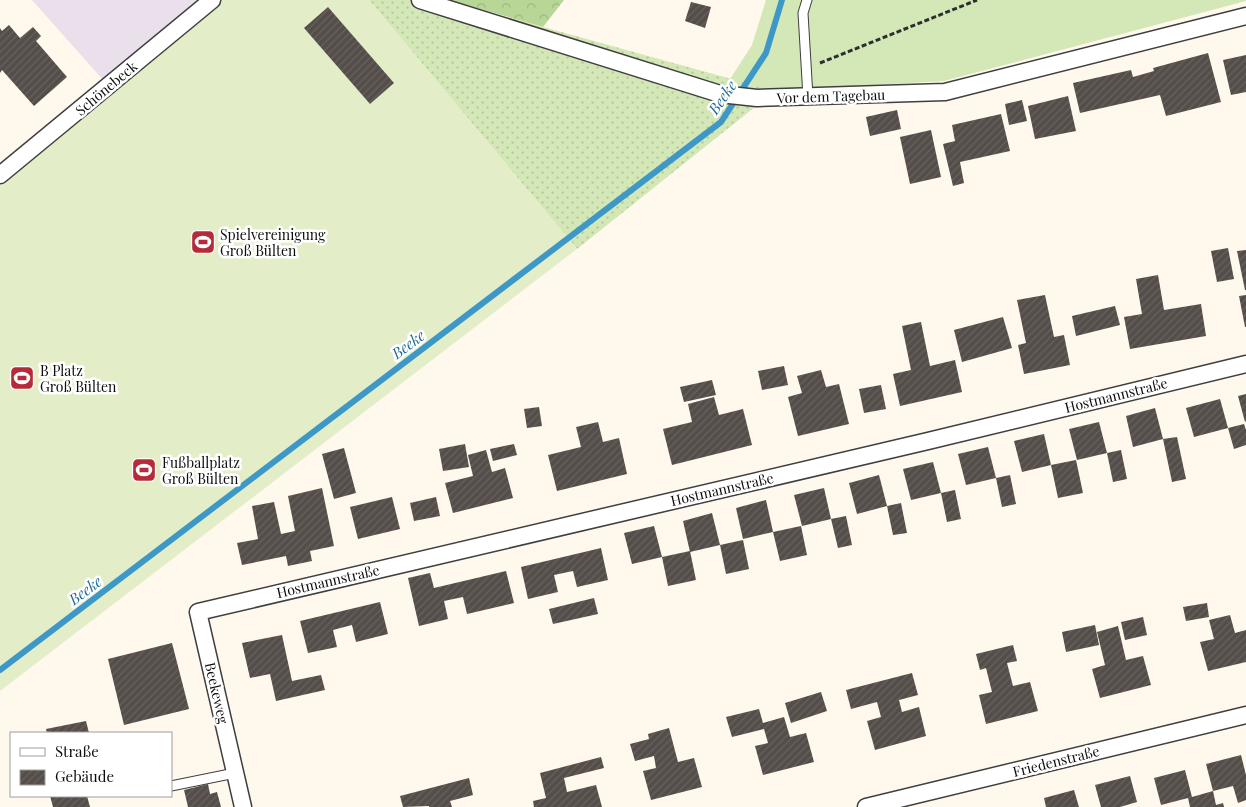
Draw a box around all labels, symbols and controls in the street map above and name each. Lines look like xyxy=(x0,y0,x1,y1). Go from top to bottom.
street label: Schönebeck xyxy=(71,56,141,119)
water label: Beeke xyxy=(703,76,741,119)
street label: Vor dem Tagebau xyxy=(775,85,886,107)
place label: Spielvereinigung Groß Bülten xyxy=(220,225,326,260)
sports icon: Spielvereinigung Groß Bülten xyxy=(190,229,216,255)
water label: Beeke xyxy=(387,325,429,364)
place label: B Platz Groß Bülten xyxy=(40,361,117,396)
sports icon: B Platz Groß Bülten xyxy=(9,365,35,391)
street label: Hostmannstraße xyxy=(1063,373,1169,417)
place label: Fußballplatz Groß Bülten xyxy=(162,453,240,488)
sports icon: Fußballplatz Groß Bülten xyxy=(131,457,157,483)
street label: Hostmannstraße xyxy=(669,468,775,510)
street label: Hostmannstraße xyxy=(275,560,381,602)
water label: Beeke xyxy=(64,571,106,610)
street label: Beekeweg xyxy=(201,660,233,726)
legend xyxy=(10,732,172,797)
text: Straße xyxy=(55,741,99,761)
street label: Friedenstraße xyxy=(1011,741,1101,781)
text: Gebäude xyxy=(55,766,114,786)

